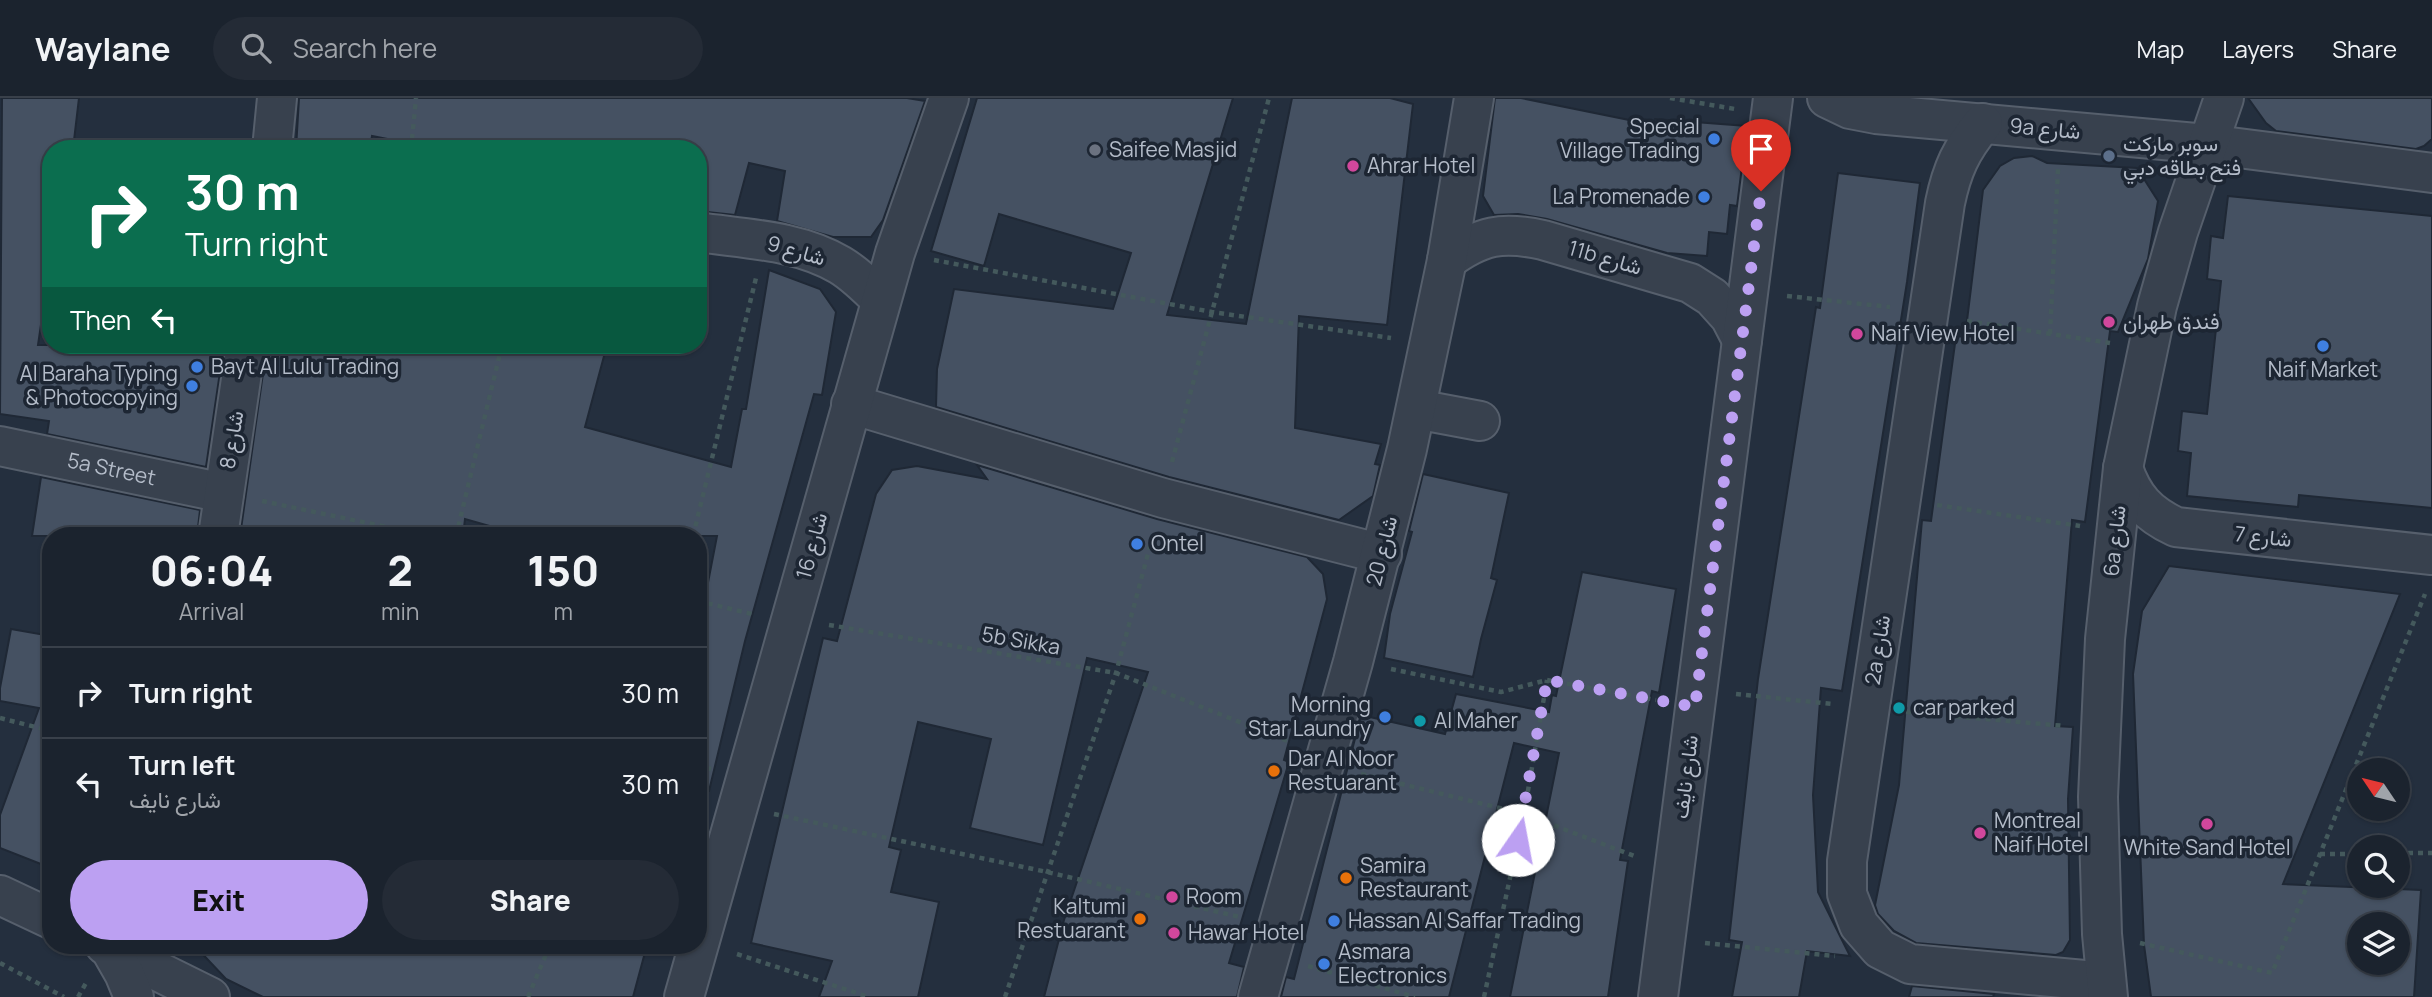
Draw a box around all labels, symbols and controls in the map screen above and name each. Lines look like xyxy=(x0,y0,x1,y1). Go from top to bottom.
search box xyxy=(213,17,703,80)
text: Waylane xyxy=(35,26,171,71)
icon: search xyxy=(237,29,275,67)
text: Search here xyxy=(293,30,437,66)
text: Map xyxy=(2137,32,2184,65)
text: Layers xyxy=(2222,32,2294,65)
text: Share xyxy=(2332,32,2397,65)
street label: 9a شارع xyxy=(2008,111,2082,146)
place label: Special Village Trading xyxy=(1560,112,1700,164)
pin xyxy=(1731,119,1791,191)
place label: سوبر ماركت فتح بطاقه دبي xyxy=(2123,129,2241,185)
icon: arrive xyxy=(1742,130,1780,168)
marker: Special Village Trading xyxy=(1706,131,1722,147)
place label: Saifee Masjid xyxy=(1109,135,1237,163)
marker: Saifee Masjid xyxy=(1087,142,1103,158)
marker: سوبر ماركت فتح بطاقه دبي xyxy=(2101,148,2117,164)
place label: Ahrar Hotel xyxy=(1367,151,1475,179)
text: 30 m xyxy=(185,158,300,225)
marker: Ahrar Hotel xyxy=(1345,158,1361,174)
icon: right xyxy=(70,168,161,259)
place label: La Promenade xyxy=(1552,182,1690,210)
marker: La Promenade xyxy=(1696,189,1712,205)
text: Turn right xyxy=(185,222,328,266)
street label: شارع 9 xyxy=(764,228,829,273)
street label: 11b شارع xyxy=(1565,233,1645,282)
icon: left xyxy=(145,301,183,339)
text: Then xyxy=(70,302,131,338)
place label: فندق طهران xyxy=(2123,307,2219,335)
marker: فندق طهران xyxy=(2101,314,2117,330)
place label: Naif View Hotel xyxy=(1871,319,2015,347)
marker: Naif View Hotel xyxy=(1849,326,1865,342)
marker: Naif Market xyxy=(2315,338,2331,354)
place label: Bayt Al Lulu Trading xyxy=(211,352,399,380)
place label: Naif Market xyxy=(2268,355,2378,383)
place label: Al Baraha Typing & Photocopying xyxy=(20,359,178,411)
marker: Bayt Al Lulu Trading xyxy=(189,359,205,375)
marker: Al Baraha Typing & Photocopying xyxy=(184,378,200,394)
street label: شارع 8 xyxy=(213,409,250,471)
street label: 5a Street xyxy=(65,446,159,491)
street label: 6a شارع xyxy=(2096,504,2133,578)
street label: شارع 16 xyxy=(789,509,834,582)
street label: شارع 20 xyxy=(1359,513,1404,589)
street label: شارع 7 xyxy=(2233,519,2293,554)
place label: Ontel xyxy=(1151,529,1204,557)
marker: Ontel xyxy=(1129,536,1145,552)
text: 06:04 xyxy=(150,541,273,599)
text: 2 xyxy=(388,541,413,599)
text: 150 xyxy=(527,541,599,599)
text: Arrival xyxy=(179,595,244,627)
text: min xyxy=(381,595,420,627)
text: m xyxy=(553,595,573,627)
street label: 2a شارع xyxy=(1858,613,1897,687)
street label: 5b Sikka xyxy=(980,619,1063,661)
icon: right xyxy=(70,674,108,712)
text: Turn right xyxy=(129,675,253,711)
text: 30 m xyxy=(622,675,679,711)
place label: Morning Star Laundry xyxy=(1248,690,1371,742)
place label: car parked xyxy=(1913,693,2015,721)
marker: car parked xyxy=(1891,700,1907,716)
place label: Al Maher xyxy=(1434,706,1518,734)
marker: Morning Star Laundry xyxy=(1377,709,1393,725)
marker: Al Maher xyxy=(1412,713,1428,729)
street label: شارع نايف xyxy=(1666,733,1705,820)
place label: Dar Al Noor Restuarant xyxy=(1288,744,1397,796)
text: Turn left xyxy=(129,747,236,783)
north arrow xyxy=(2347,758,2410,821)
map controls xyxy=(2347,758,2410,975)
marker: Dar Al Noor Restuarant xyxy=(1266,763,1282,779)
icon: left xyxy=(70,765,108,803)
text: 30 m xyxy=(622,766,679,802)
text: شارع نايف xyxy=(129,783,221,815)
position arrow xyxy=(1481,803,1555,877)
place label: Montreal Naif Hotel xyxy=(1994,806,2089,858)
marker: White Sand Hotel xyxy=(2199,816,2215,832)
marker: Montreal Naif Hotel xyxy=(1972,825,1988,841)
place label: White Sand Hotel xyxy=(2123,833,2291,861)
button: search xyxy=(2347,835,2410,898)
place label: Samira Restaurant xyxy=(1360,851,1469,903)
button: Exit xyxy=(70,860,368,940)
button: Share xyxy=(382,860,679,940)
marker: Samira Restaurant xyxy=(1338,870,1354,886)
place label: Room xyxy=(1186,882,1242,910)
marker: Room xyxy=(1164,889,1180,905)
place label: Kaltumi Restuarant xyxy=(1017,892,1126,944)
place label: Hassan Al Saffar Trading xyxy=(1348,906,1581,934)
marker: Kaltumi Restuarant xyxy=(1132,911,1148,927)
button: layers xyxy=(2347,912,2410,975)
marker: Hassan Al Saffar Trading xyxy=(1326,913,1342,929)
place label: Hawar Hotel xyxy=(1188,918,1305,946)
marker: Hawar Hotel xyxy=(1166,925,1182,941)
place label: Asmara Electronics xyxy=(1338,937,1447,989)
marker: Asmara Electronics xyxy=(1316,956,1332,972)

